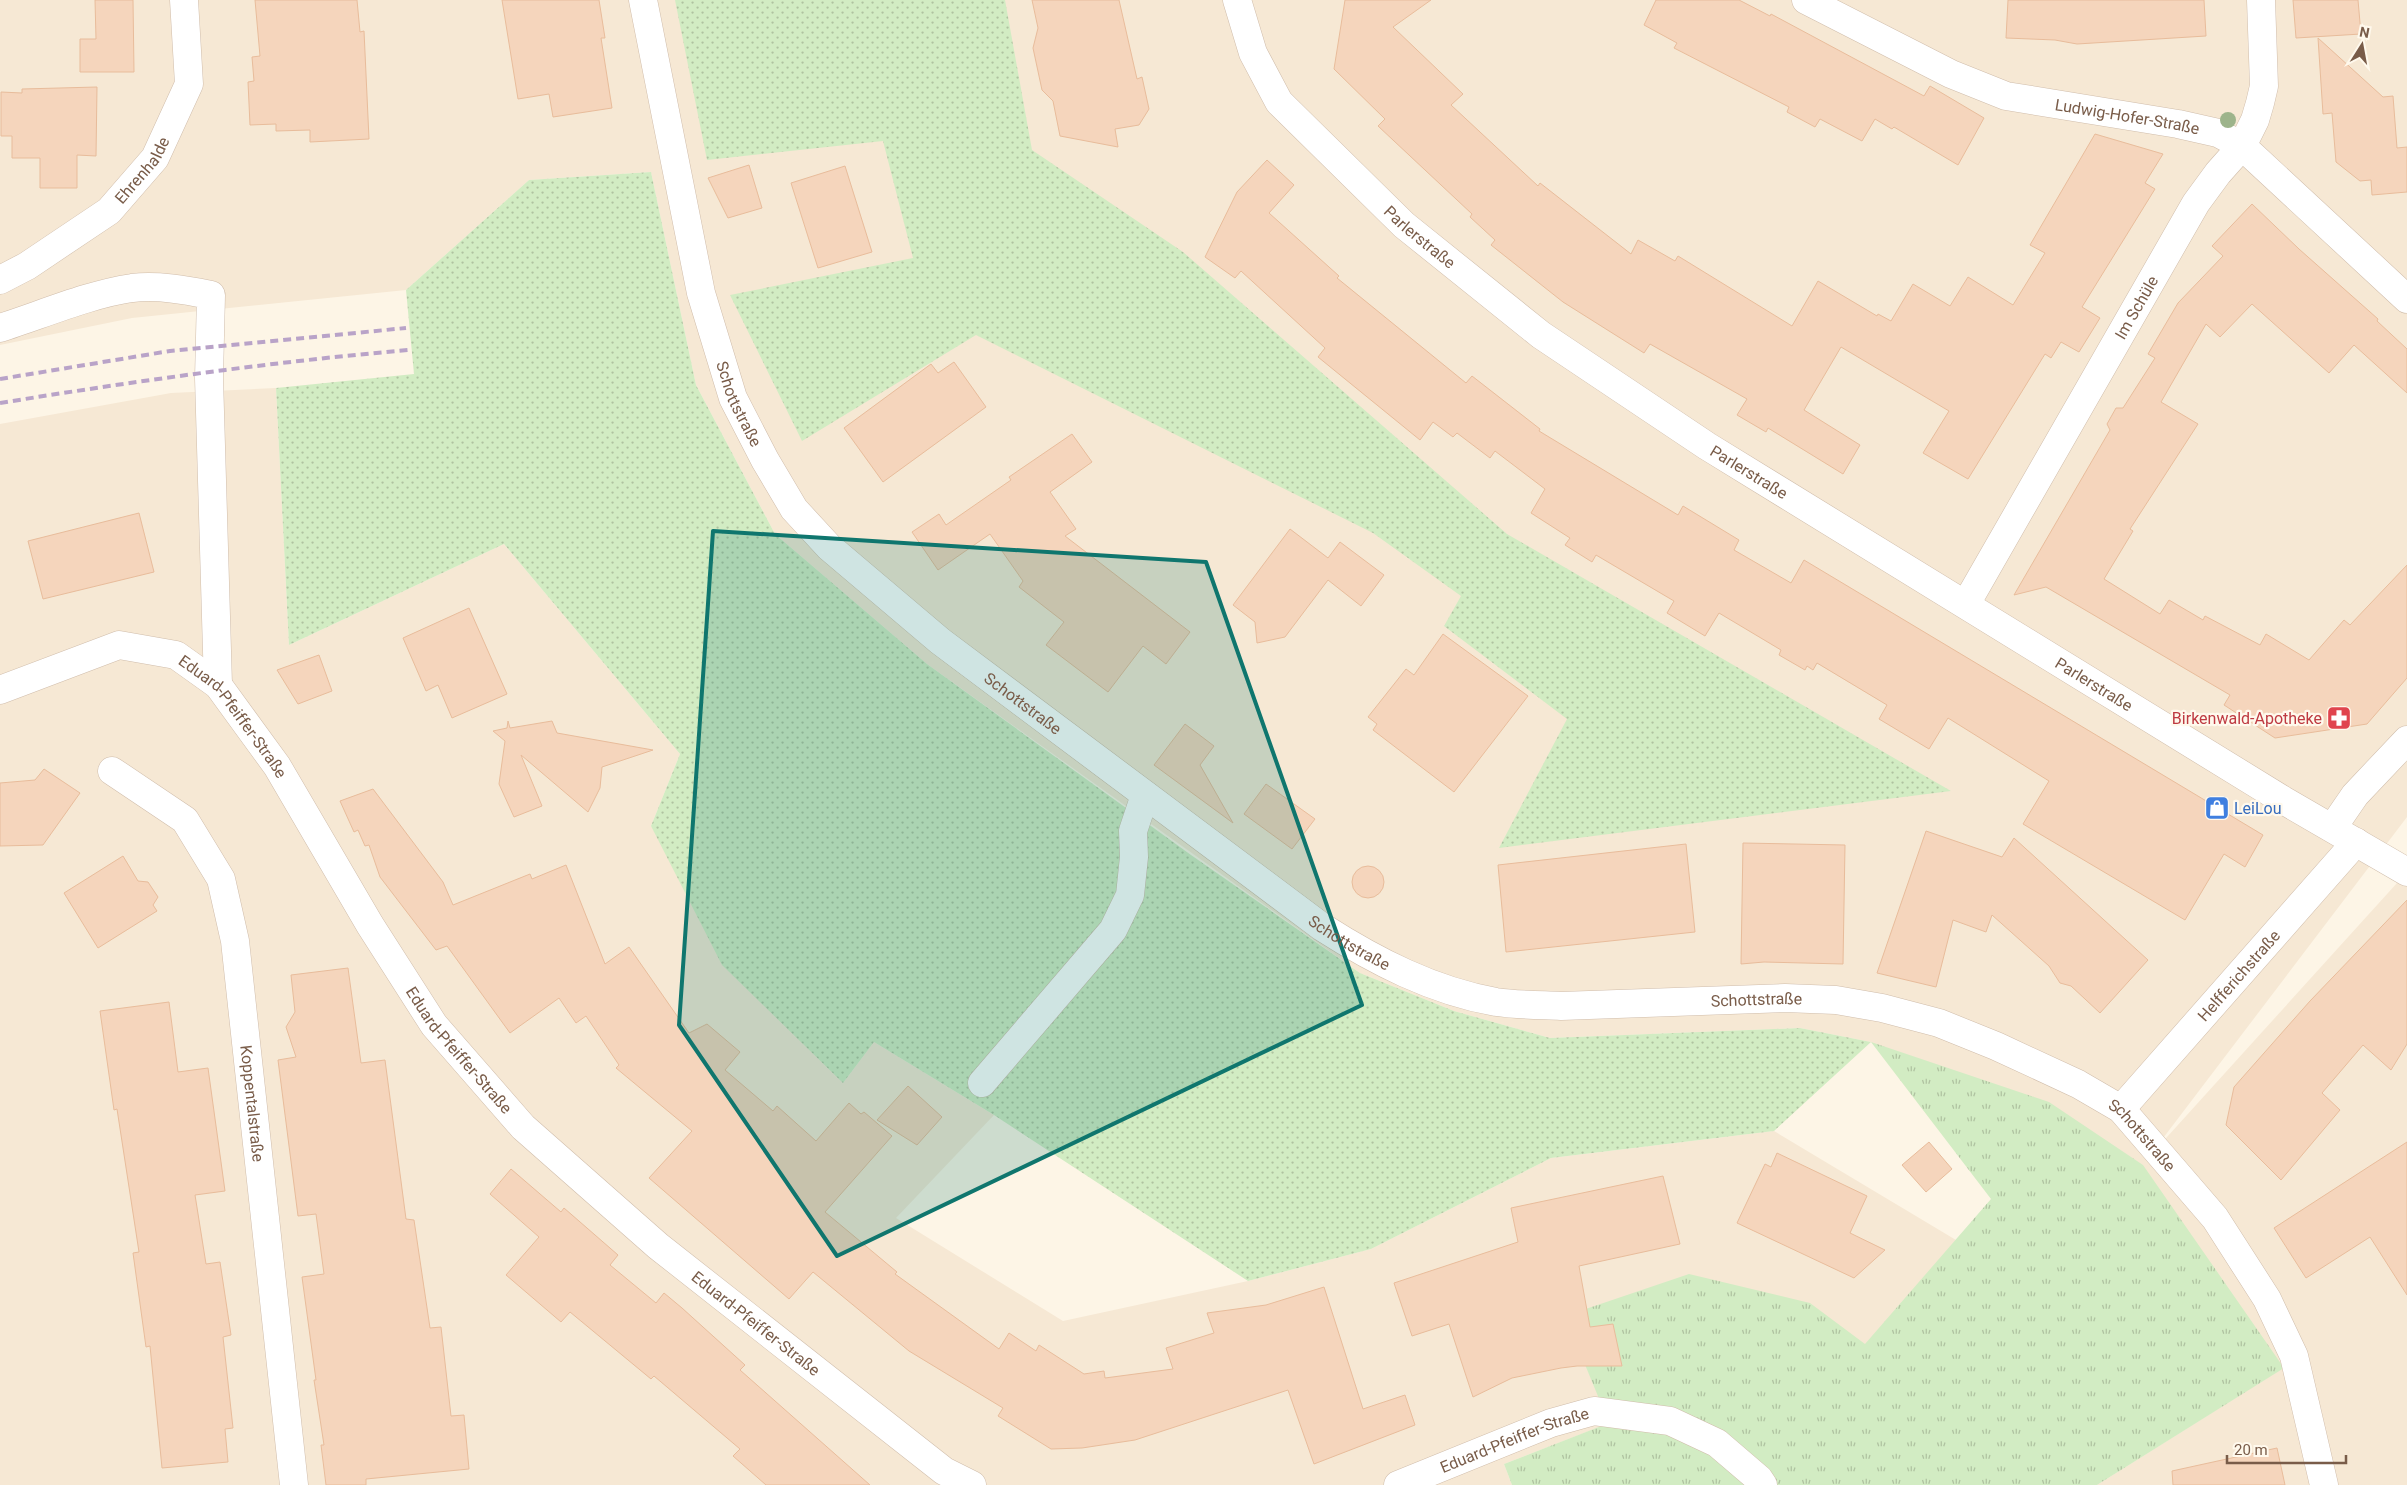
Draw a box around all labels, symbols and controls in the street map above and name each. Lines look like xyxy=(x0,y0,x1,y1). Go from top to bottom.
north arrow xyxy=(2337,20,2387,70)
text: N xyxy=(2358,23,2371,41)
street label: Ludwig-Hofer-Straße xyxy=(2054,95,2201,138)
street label: Ehrenhalde xyxy=(110,134,173,207)
street label: Parlerstraße xyxy=(1380,202,1459,272)
street label: Im Schüle xyxy=(2110,272,2162,343)
street label: Schottstraße xyxy=(713,359,766,450)
street label: Parlerstraße xyxy=(1707,441,1791,503)
street label: Eduard-Pfeiffer-Straße xyxy=(175,651,291,781)
street label: Parlerstraße xyxy=(2052,653,2136,715)
street label: Schottstraße xyxy=(981,668,1065,738)
pharmacy icon: Birkenwald-Apotheke xyxy=(2326,705,2352,731)
place label: Birkenwald-Apotheke xyxy=(2172,709,2322,728)
shop icon: LeiLou xyxy=(2204,795,2230,821)
place label: LeiLou xyxy=(2234,799,2282,818)
street label: Schottstraße xyxy=(1305,911,1393,974)
street label: Helfferichstraße xyxy=(2193,926,2284,1025)
street label: Eduard-Pfeiffer-Straße xyxy=(402,983,516,1117)
street label: Schottstraße xyxy=(1710,988,1803,1010)
street label: Koppentalstraße xyxy=(237,1044,268,1163)
street label: Schottstraße xyxy=(2105,1094,2180,1175)
street label: Eduard-Pfeiffer-Straße xyxy=(688,1267,824,1379)
street label: Eduard-Pfeiffer-Straße xyxy=(1437,1403,1591,1477)
scale bar xyxy=(2227,1432,2346,1464)
text: 20 m xyxy=(2234,1441,2268,1459)

